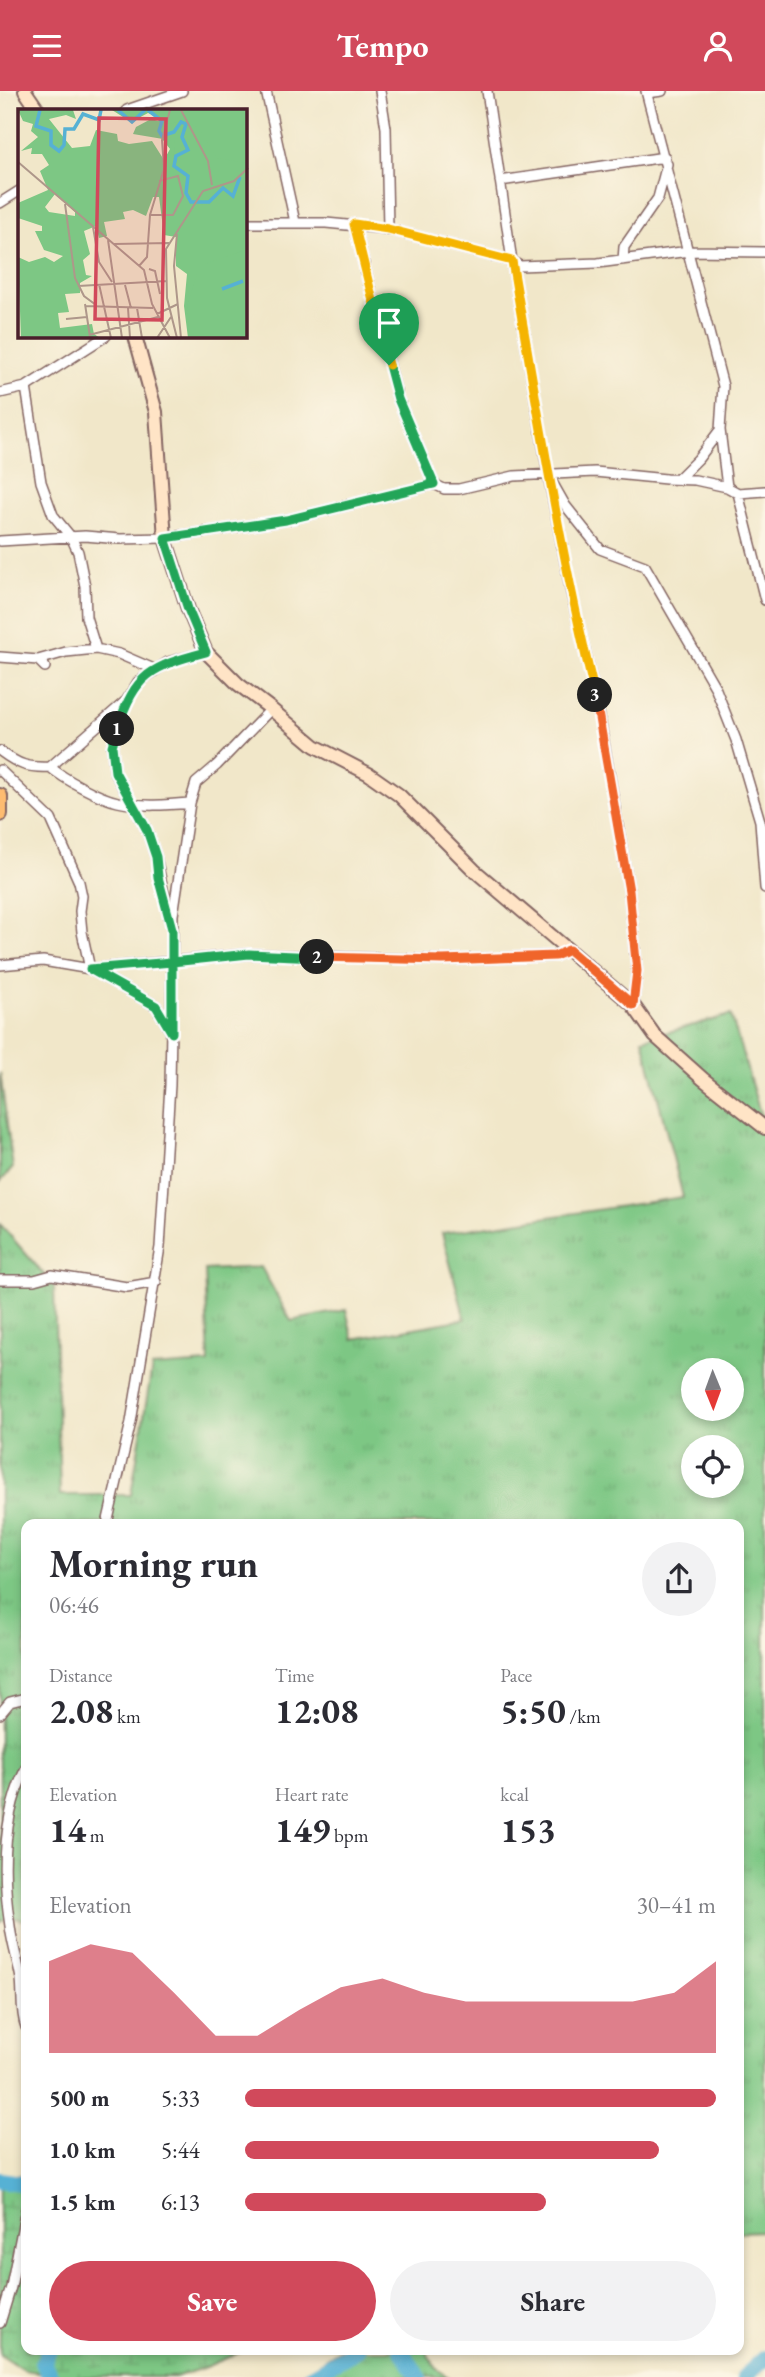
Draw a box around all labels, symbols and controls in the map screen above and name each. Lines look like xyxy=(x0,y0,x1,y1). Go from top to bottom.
text: Tempo xyxy=(336,25,429,67)
icon: menu xyxy=(28,27,66,65)
icon: person xyxy=(699,27,737,65)
inset map xyxy=(18,109,247,338)
pin xyxy=(359,293,419,365)
icon: arrive xyxy=(370,304,408,342)
pin: 3 xyxy=(578,677,612,713)
text: 3 xyxy=(589,682,600,707)
pin: 1 xyxy=(100,711,134,747)
text: 1 xyxy=(111,716,122,741)
pin: 2 xyxy=(300,939,334,975)
text: 2 xyxy=(311,944,322,969)
north arrow xyxy=(681,1358,744,1421)
map controls xyxy=(681,1358,744,1498)
button: locate xyxy=(681,1435,744,1498)
text: Morning run xyxy=(49,1539,258,1588)
button: share xyxy=(642,1542,716,1616)
text: 06:46 xyxy=(49,1590,99,1620)
text: Distance xyxy=(49,1663,112,1688)
text: Time xyxy=(275,1663,314,1688)
text: Pace xyxy=(500,1663,532,1688)
text: 2.08 xyxy=(49,1688,113,1733)
text: 12:08 xyxy=(275,1688,359,1733)
text: 5:50 xyxy=(500,1688,566,1733)
text: km xyxy=(113,1704,141,1729)
text: /km xyxy=(566,1704,601,1729)
text: Elevation xyxy=(49,1782,117,1807)
text: Heart rate xyxy=(275,1782,348,1807)
text: kcal xyxy=(500,1782,529,1807)
text: 14 xyxy=(49,1807,86,1852)
text: 149 xyxy=(275,1807,330,1852)
text: 153 xyxy=(500,1807,556,1852)
text: m xyxy=(86,1823,105,1848)
text: bpm xyxy=(330,1823,368,1848)
text: Elevation xyxy=(49,1890,132,1920)
text: 30–41 m xyxy=(637,1890,716,1920)
text: 500 m xyxy=(49,2083,110,2113)
text: 5:33 xyxy=(161,2083,200,2113)
text: 1.0 km xyxy=(49,2135,116,2165)
text: 5:44 xyxy=(161,2135,200,2165)
text: 1.5 km xyxy=(49,2187,116,2217)
text: 6:13 xyxy=(161,2187,200,2217)
button: Save xyxy=(49,2261,376,2341)
button: Share xyxy=(390,2261,716,2341)

